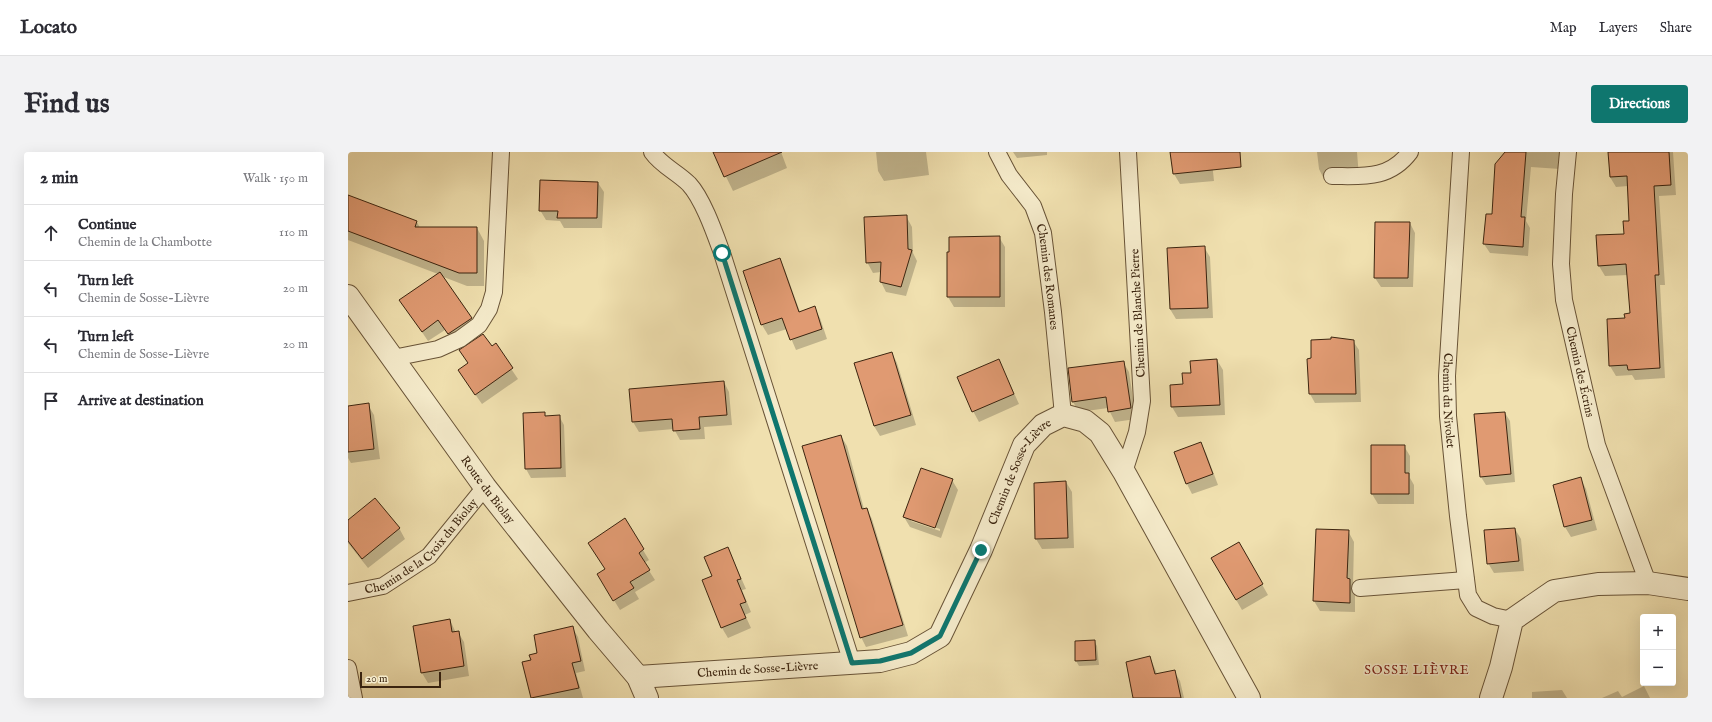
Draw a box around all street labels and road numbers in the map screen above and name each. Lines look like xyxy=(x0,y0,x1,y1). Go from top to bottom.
street label: Chemin des Romanes xyxy=(1033,222,1062,331)
street label: Chemin de Blanche Pierre xyxy=(1127,248,1149,378)
street label: Chemin des Écrins xyxy=(1563,325,1598,419)
street label: Chemin du Nivolet xyxy=(1439,353,1459,449)
street label: Chemin de Sosse-Lièvre xyxy=(985,414,1054,527)
street label: Route du Biolay xyxy=(458,453,519,527)
street label: Chemin de la Croix du Biolay xyxy=(363,495,480,597)
street label: Chemin de Sosse-Lièvre xyxy=(697,658,819,681)

